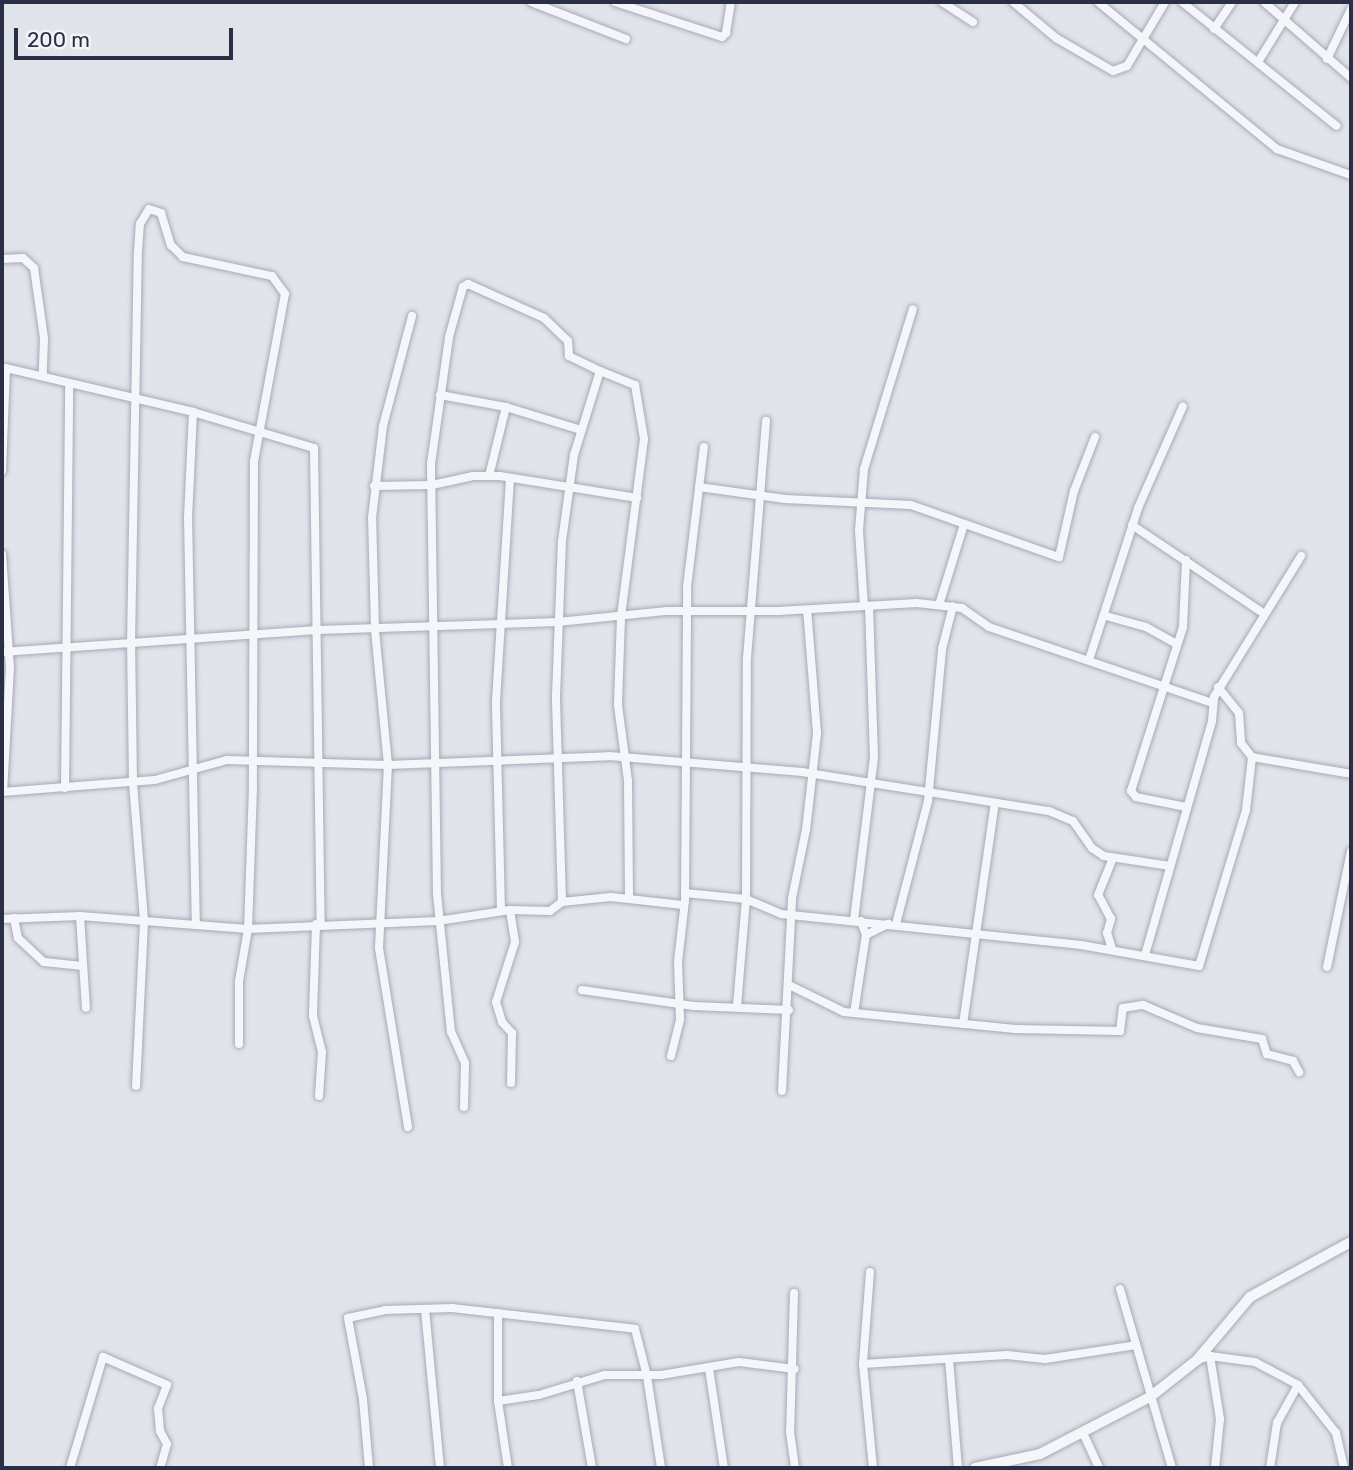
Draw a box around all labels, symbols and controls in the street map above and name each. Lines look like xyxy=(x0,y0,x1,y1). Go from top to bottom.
scale bar xyxy=(18,14,236,58)
text: 200 m xyxy=(27,27,90,52)

